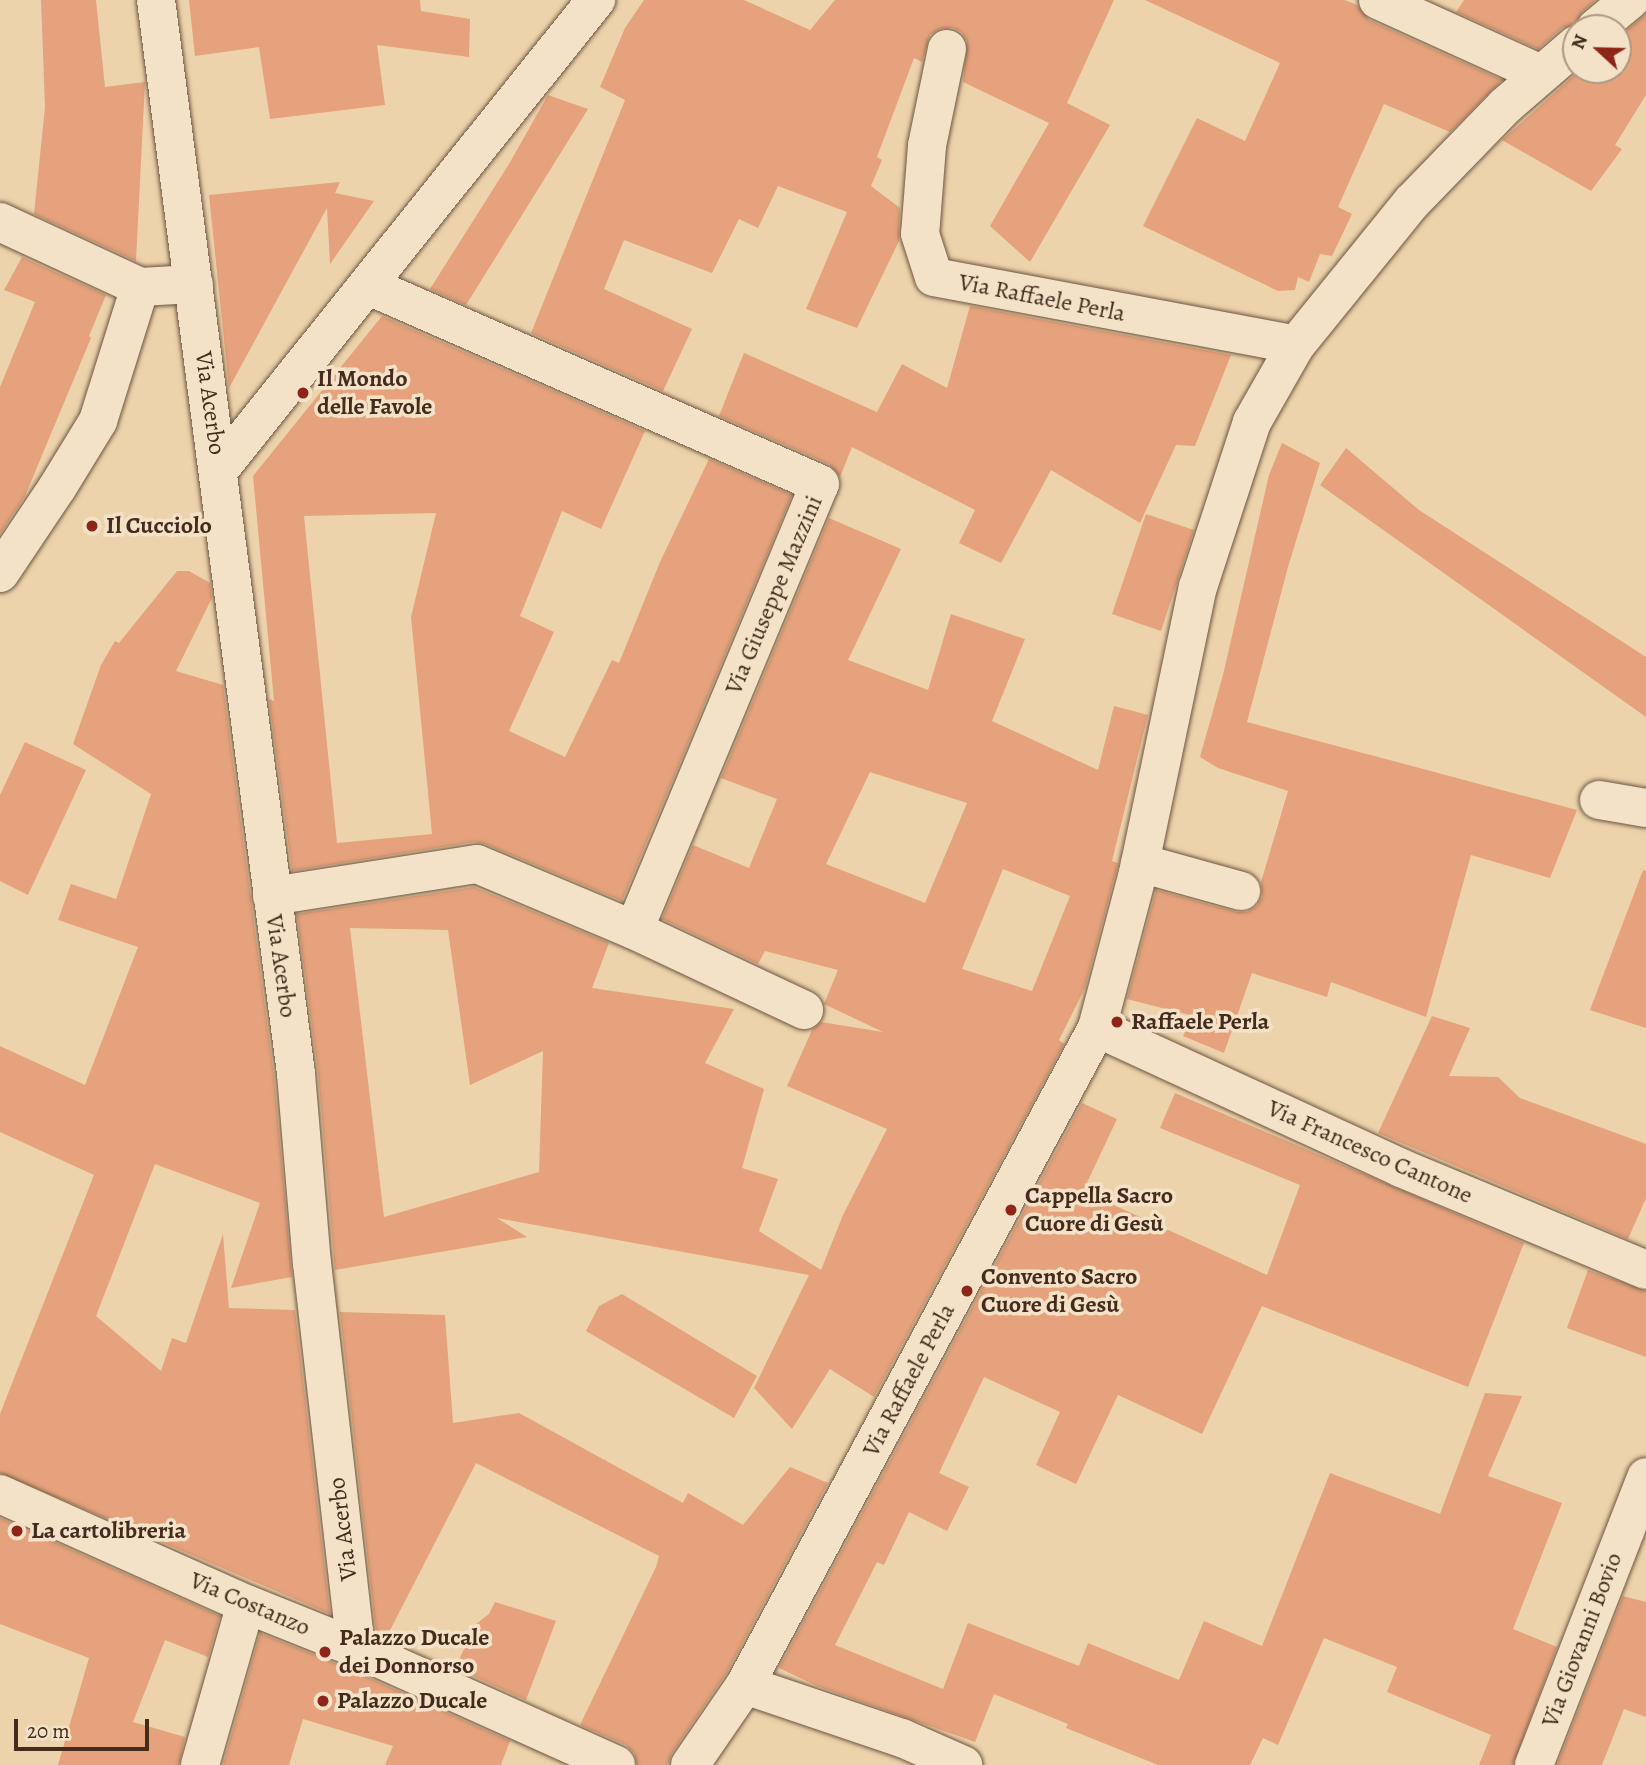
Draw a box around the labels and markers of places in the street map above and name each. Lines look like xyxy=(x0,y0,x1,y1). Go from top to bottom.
place label: Il Mondo delle Favole xyxy=(317,365,432,421)
marker: Il Mondo delle Favole xyxy=(295,385,311,401)
place label: Il Cucciolo xyxy=(106,512,212,540)
marker: Il Cucciolo xyxy=(84,518,100,534)
place label: Raffaele Perla xyxy=(1131,1008,1269,1036)
marker: Raffaele Perla xyxy=(1109,1014,1125,1030)
place label: Cappella Sacro Cuore di Gesù xyxy=(1025,1182,1173,1238)
marker: Cappella Sacro Cuore di Gesù xyxy=(1003,1202,1019,1218)
place label: Convento Sacro Cuore di Gesù xyxy=(981,1263,1137,1319)
marker: Convento Sacro Cuore di Gesù xyxy=(959,1283,975,1299)
place label: La cartolibreria xyxy=(31,1517,186,1545)
marker: La cartolibreria xyxy=(9,1523,25,1539)
place label: Palazzo Ducale dei Donnorso xyxy=(339,1624,489,1680)
marker: Palazzo Ducale dei Donnorso xyxy=(317,1644,333,1660)
place label: Palazzo Ducale xyxy=(337,1687,487,1715)
marker: Palazzo Ducale xyxy=(315,1693,331,1709)

